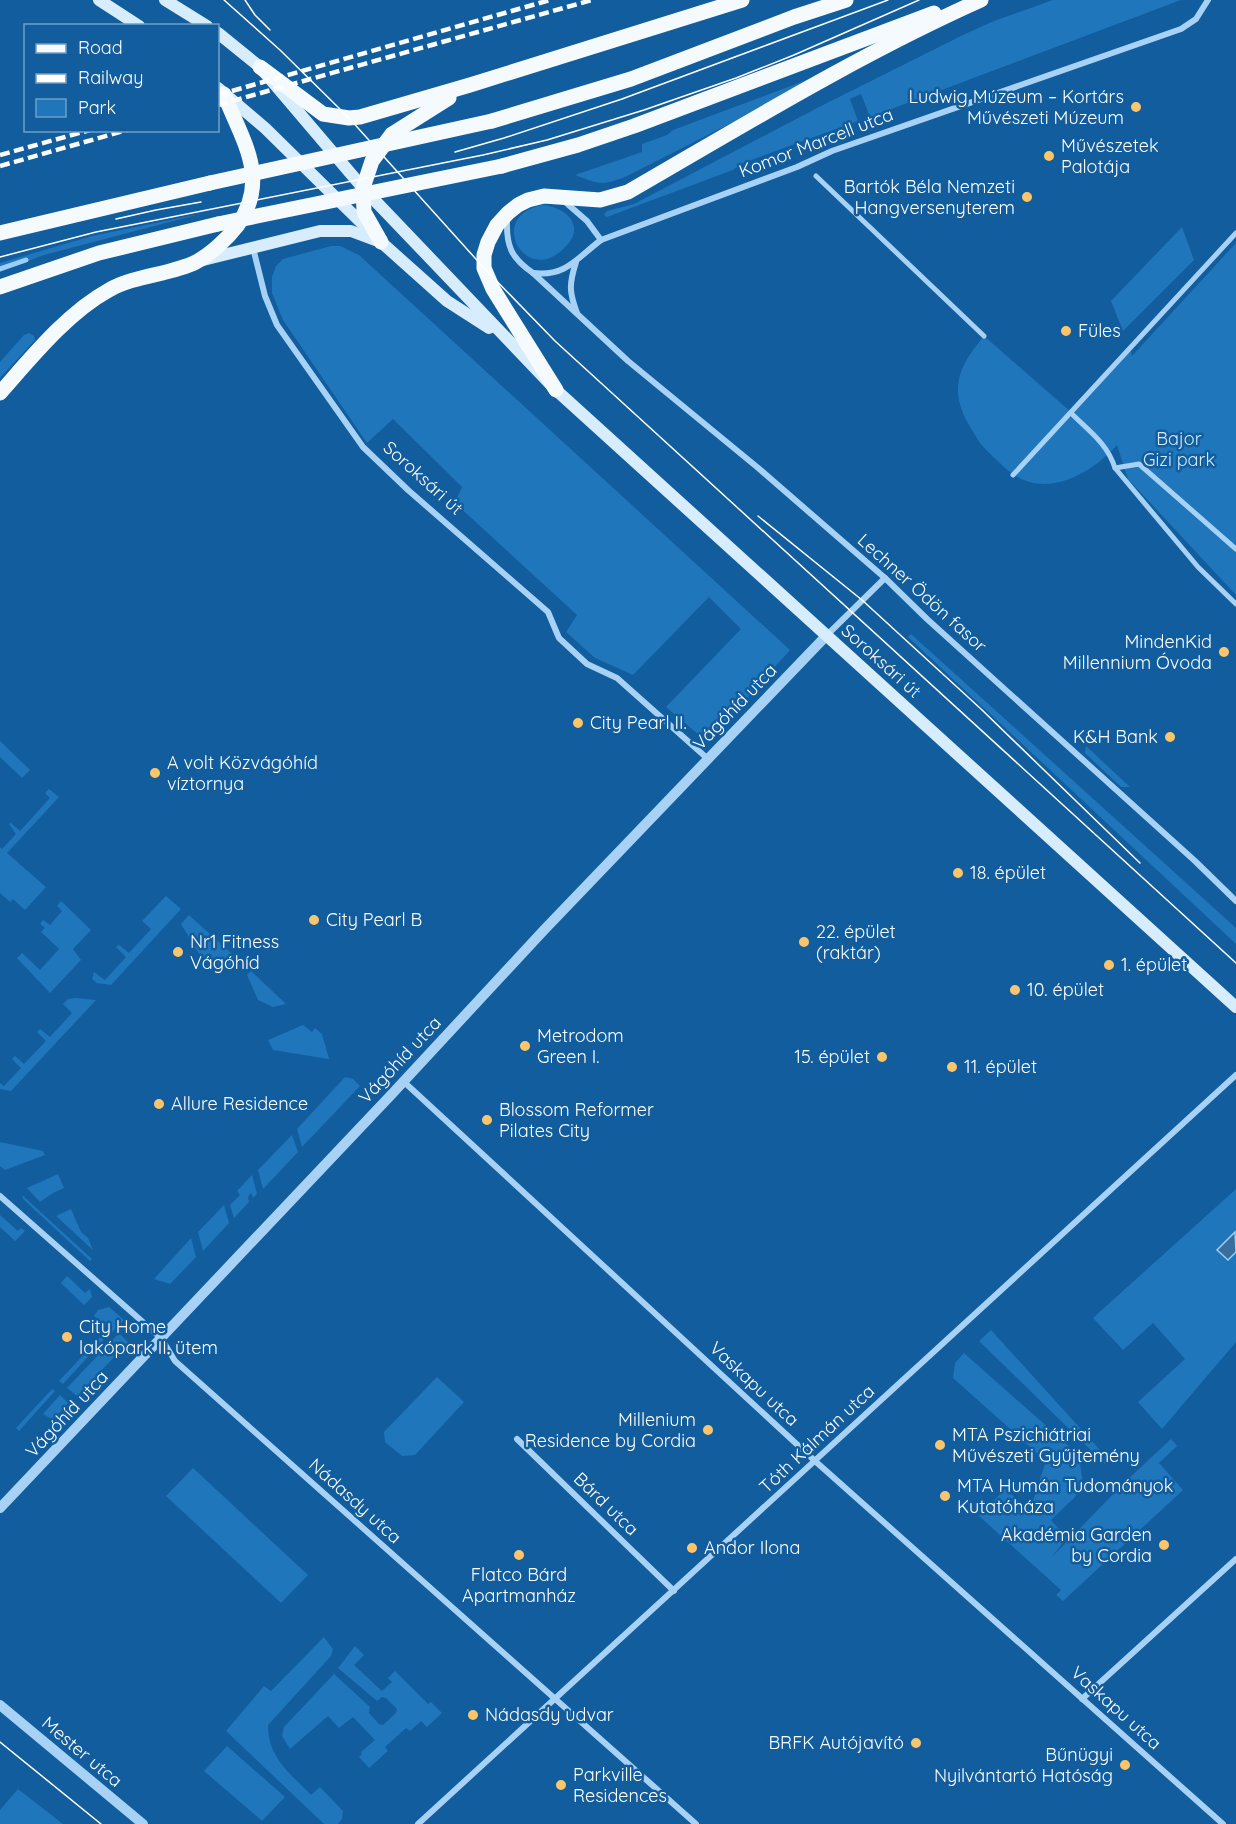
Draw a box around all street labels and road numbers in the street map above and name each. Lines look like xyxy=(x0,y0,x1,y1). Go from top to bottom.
street label: Komor Marcell utca xyxy=(735,103,896,183)
street label: Soroksári út xyxy=(379,436,468,519)
street label: Lechner Ödön fasor xyxy=(853,528,992,657)
street label: Soroksári út xyxy=(837,619,926,702)
street label: Vágóhíd utca xyxy=(688,659,782,755)
street label: Vágóhíd utca xyxy=(353,1011,446,1108)
street label: Vaskapu utca xyxy=(705,1336,804,1431)
street label: Vágóhíd utca xyxy=(20,1365,113,1462)
street label: Tóth Kálmán utca xyxy=(754,1379,879,1498)
street label: Nádasdy utca xyxy=(304,1453,406,1548)
street label: Bárd utca xyxy=(569,1467,644,1540)
street label: Vaskapu utca xyxy=(1066,1661,1166,1754)
street label: Mester utca xyxy=(37,1711,127,1792)

